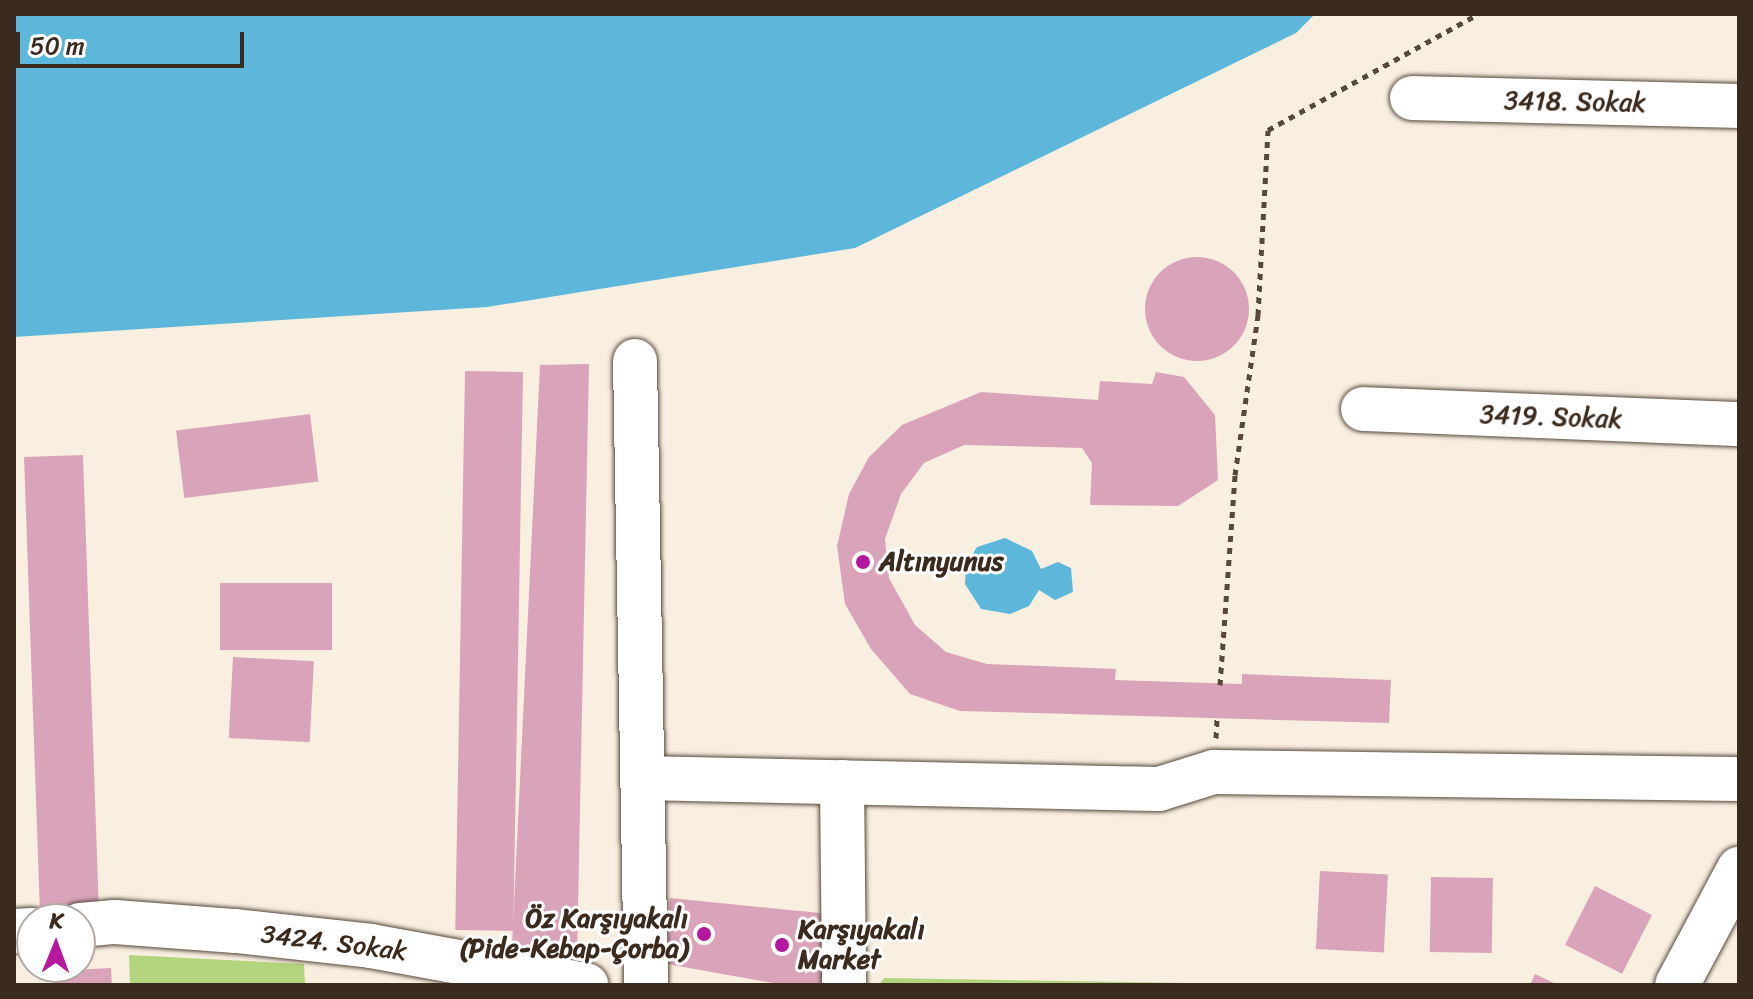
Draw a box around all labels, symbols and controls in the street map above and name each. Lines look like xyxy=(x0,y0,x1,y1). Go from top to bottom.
scale bar xyxy=(20,16,248,66)
text: 50 m xyxy=(30,25,85,67)
street label: 3418. Sokak xyxy=(1504,85,1646,119)
street label: 3419. Sokak xyxy=(1479,399,1623,435)
place label: Altınyunus xyxy=(879,546,1003,578)
marker: Altınyunus xyxy=(854,553,872,571)
text: K xyxy=(49,901,63,940)
north arrow xyxy=(16,903,96,983)
place label: Öz Karşıyakalı (Pide-Kebap-Çorba) xyxy=(459,903,688,964)
place label: Karşıyakalı Market xyxy=(798,914,925,976)
street label: 3424. Sokak xyxy=(259,919,409,967)
marker: Öz Karşıyakalı (Pide-Kebap-Çorba) xyxy=(695,925,713,943)
marker: Karşıyakalı Market xyxy=(773,936,791,954)

